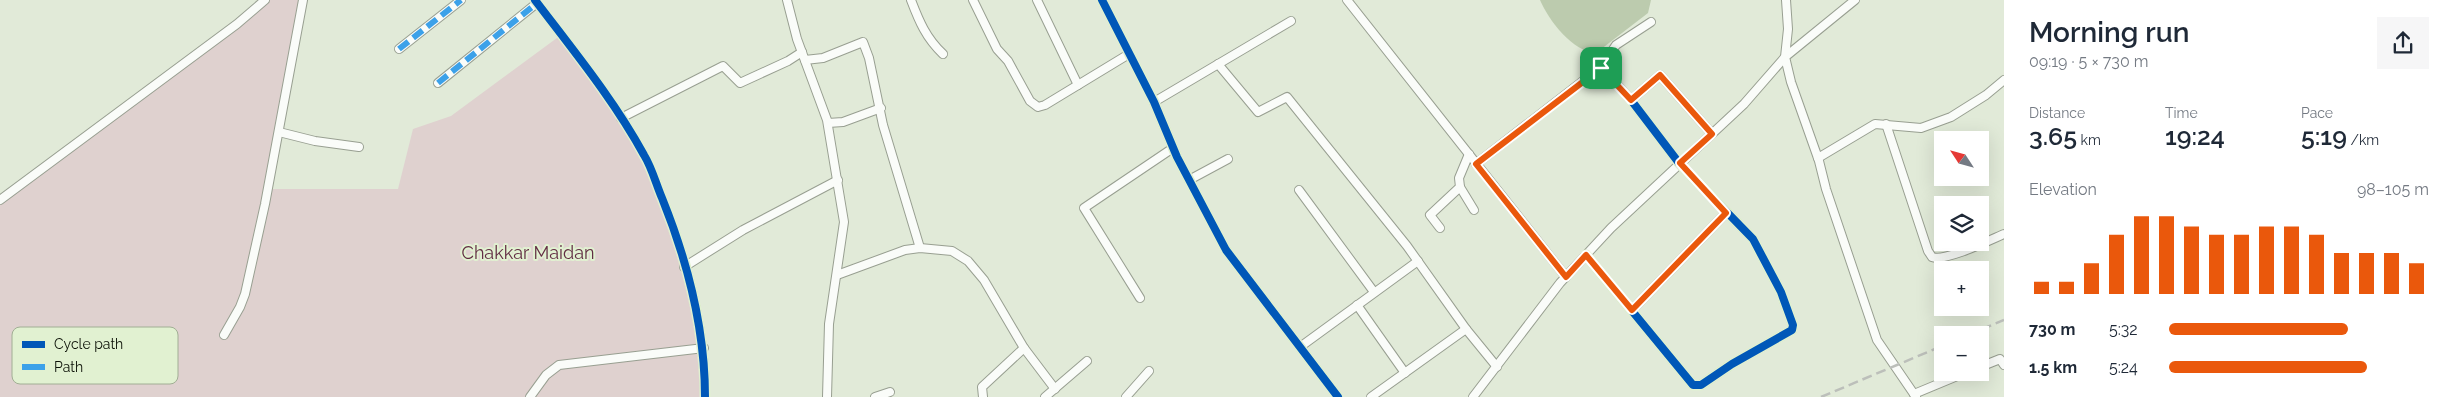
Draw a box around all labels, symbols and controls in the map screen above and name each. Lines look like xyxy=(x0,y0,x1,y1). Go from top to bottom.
text: Morning run xyxy=(2029,16,2189,49)
button: share xyxy=(2377,17,2429,69)
pin xyxy=(1580,47,1622,89)
text: 09:19 · 5 × 730 m xyxy=(2029,52,2148,71)
icon: arrive xyxy=(1587,54,1615,82)
text: Distance xyxy=(2029,105,2085,121)
text: Time xyxy=(2165,105,2198,121)
text: Pace xyxy=(2301,105,2333,121)
text: 3.65 xyxy=(2029,121,2077,151)
text: 19:24 xyxy=(2165,121,2225,151)
text: 5:19 xyxy=(2301,121,2347,151)
north arrow xyxy=(1934,131,1989,186)
map controls xyxy=(1934,131,1989,381)
text: km xyxy=(2077,132,2101,148)
text: /km xyxy=(2347,132,2379,148)
text: Elevation xyxy=(2029,180,2097,199)
text: 98–105 m xyxy=(2357,180,2429,199)
button: layers xyxy=(1934,196,1989,251)
park label: Chakkar Maidan xyxy=(462,242,594,263)
button: + xyxy=(1934,261,1989,316)
text: 730 m xyxy=(2029,320,2075,339)
text: 5:32 xyxy=(2109,320,2138,339)
button: − xyxy=(1934,326,1989,381)
legend xyxy=(12,327,178,384)
text: Cycle path xyxy=(54,336,123,352)
text: 1.5 km xyxy=(2029,358,2077,377)
text: 5:24 xyxy=(2109,358,2138,377)
text: Path xyxy=(54,359,83,375)

